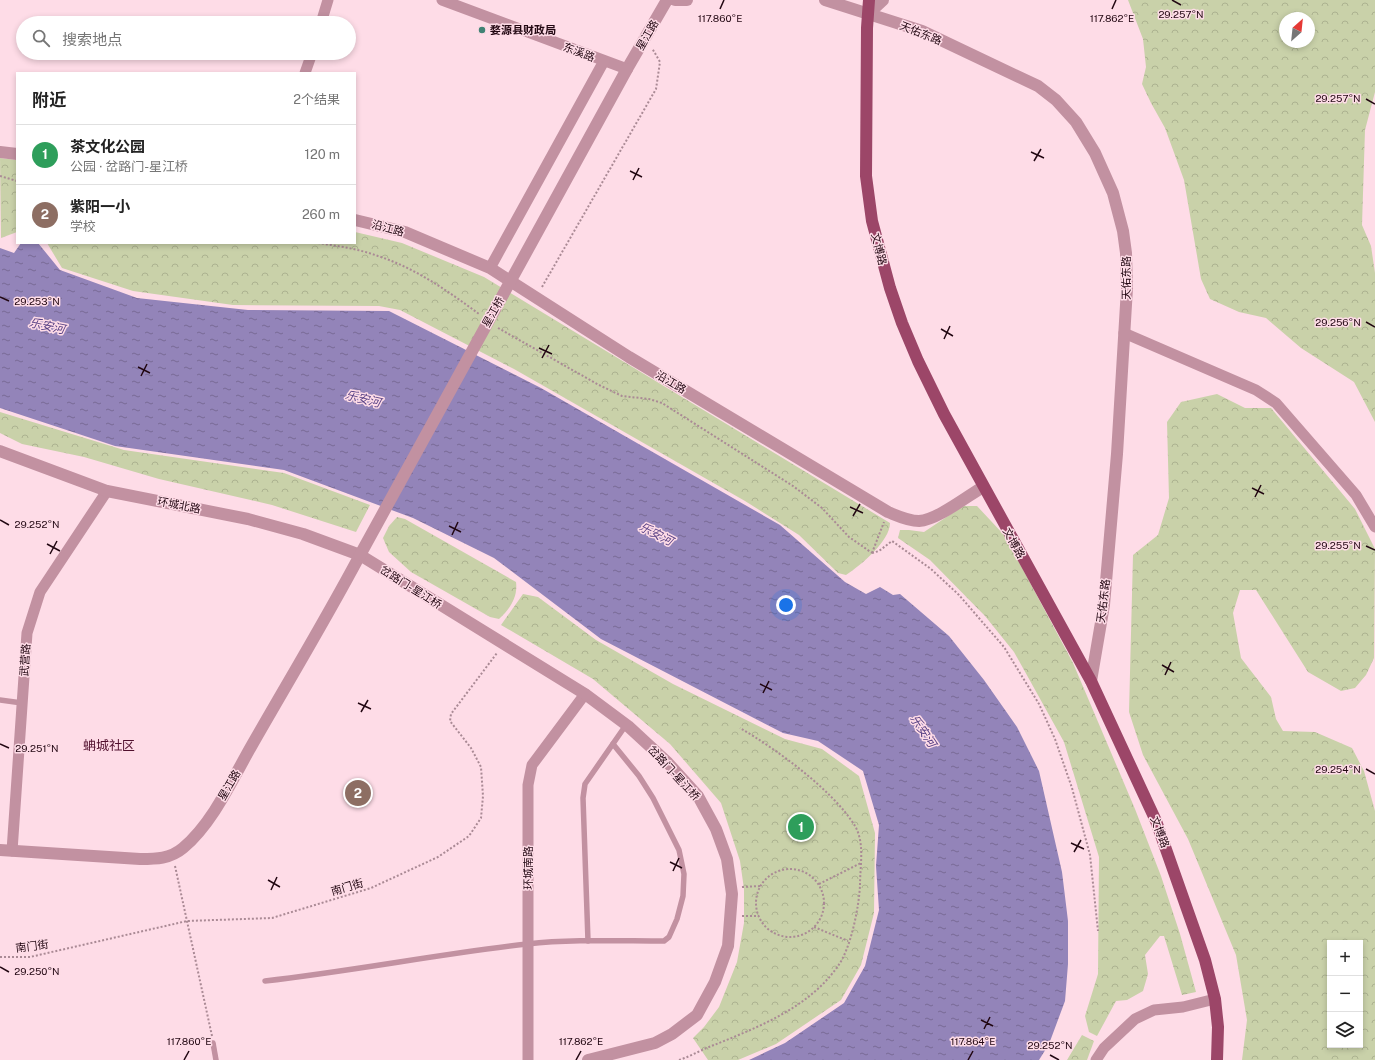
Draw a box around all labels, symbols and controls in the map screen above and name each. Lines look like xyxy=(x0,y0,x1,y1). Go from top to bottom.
text: 29.257°N xyxy=(1158,8,1204,20)
text: 117.860°E xyxy=(698,12,742,24)
text: 117.862°E xyxy=(1090,12,1134,24)
north arrow xyxy=(1279,12,1315,48)
search box xyxy=(16,16,356,60)
street label: 星江路 xyxy=(634,18,660,52)
street label: 天佑东路 xyxy=(898,19,944,47)
place label: 婺源县财政局 xyxy=(490,24,556,36)
marker: 婺源县财政局 xyxy=(477,25,487,35)
icon: search xyxy=(30,27,52,49)
text: 搜索地点 xyxy=(62,31,122,48)
street label: 东溪路 xyxy=(561,40,597,64)
text: 附近 xyxy=(32,90,66,110)
text: 2个结果 xyxy=(293,92,340,107)
text: 29.257°N xyxy=(1315,92,1361,104)
text: 茶文化公园 xyxy=(70,138,145,155)
text: 1 xyxy=(42,147,48,162)
text: 120 m xyxy=(305,147,340,162)
text: 公园 · 岔路门-星江桥 xyxy=(70,159,188,174)
text: 紫阳一小 xyxy=(70,198,130,215)
text: 2 xyxy=(41,207,49,222)
text: 260 m xyxy=(302,207,340,222)
street label: 沿江路 xyxy=(371,218,405,238)
text: 学校 xyxy=(70,219,96,234)
street label: 文博路 xyxy=(869,232,889,266)
street label: 天佑东路 xyxy=(1120,256,1132,300)
text: 29.253°N xyxy=(14,295,60,307)
street label: 星江桥 xyxy=(480,295,506,329)
water label: 乐安河 xyxy=(28,315,68,337)
text: 29.256°N xyxy=(1315,316,1361,328)
street label: 沿江路 xyxy=(654,368,688,396)
water label: 乐安河 xyxy=(344,388,384,411)
street label: 环城北路 xyxy=(156,495,202,515)
text: 29.252°N xyxy=(14,518,60,530)
water label: 乐安河 xyxy=(637,520,677,549)
street label: 文博路 xyxy=(1001,526,1027,560)
text: 29.255°N xyxy=(1315,539,1361,551)
street label: 岔路门-星江桥 xyxy=(378,563,444,611)
street label: 天佑东路 xyxy=(1094,578,1112,624)
your location xyxy=(776,595,796,615)
street label: 武营路 xyxy=(18,643,32,677)
water label: 乐安河 xyxy=(907,712,940,751)
district label: 蚺城社区 xyxy=(83,738,135,753)
text: 29.251°N xyxy=(15,742,59,754)
street label: 岔路门-星江桥 xyxy=(646,743,702,803)
text: 29.254°N xyxy=(1315,763,1361,775)
street label: 星江路 xyxy=(216,768,242,802)
pin: 2 xyxy=(345,778,371,808)
pin: 1 xyxy=(788,812,814,842)
street label: 文博路 xyxy=(1148,814,1172,850)
street label: 环城南路 xyxy=(522,846,534,890)
street label: 南门街 xyxy=(329,877,365,897)
street label: 南门街 xyxy=(15,938,49,954)
map controls xyxy=(1327,940,1363,1048)
button: + xyxy=(1327,940,1363,976)
text: 29.250°N xyxy=(14,965,60,977)
button: − xyxy=(1327,976,1363,1012)
button: layers xyxy=(1327,1012,1363,1048)
text: 117.860°E xyxy=(167,1035,211,1047)
text: 117.862°E xyxy=(559,1035,603,1047)
text: 117.864°E xyxy=(951,1035,995,1047)
text: 29.252°N xyxy=(1027,1039,1073,1051)

